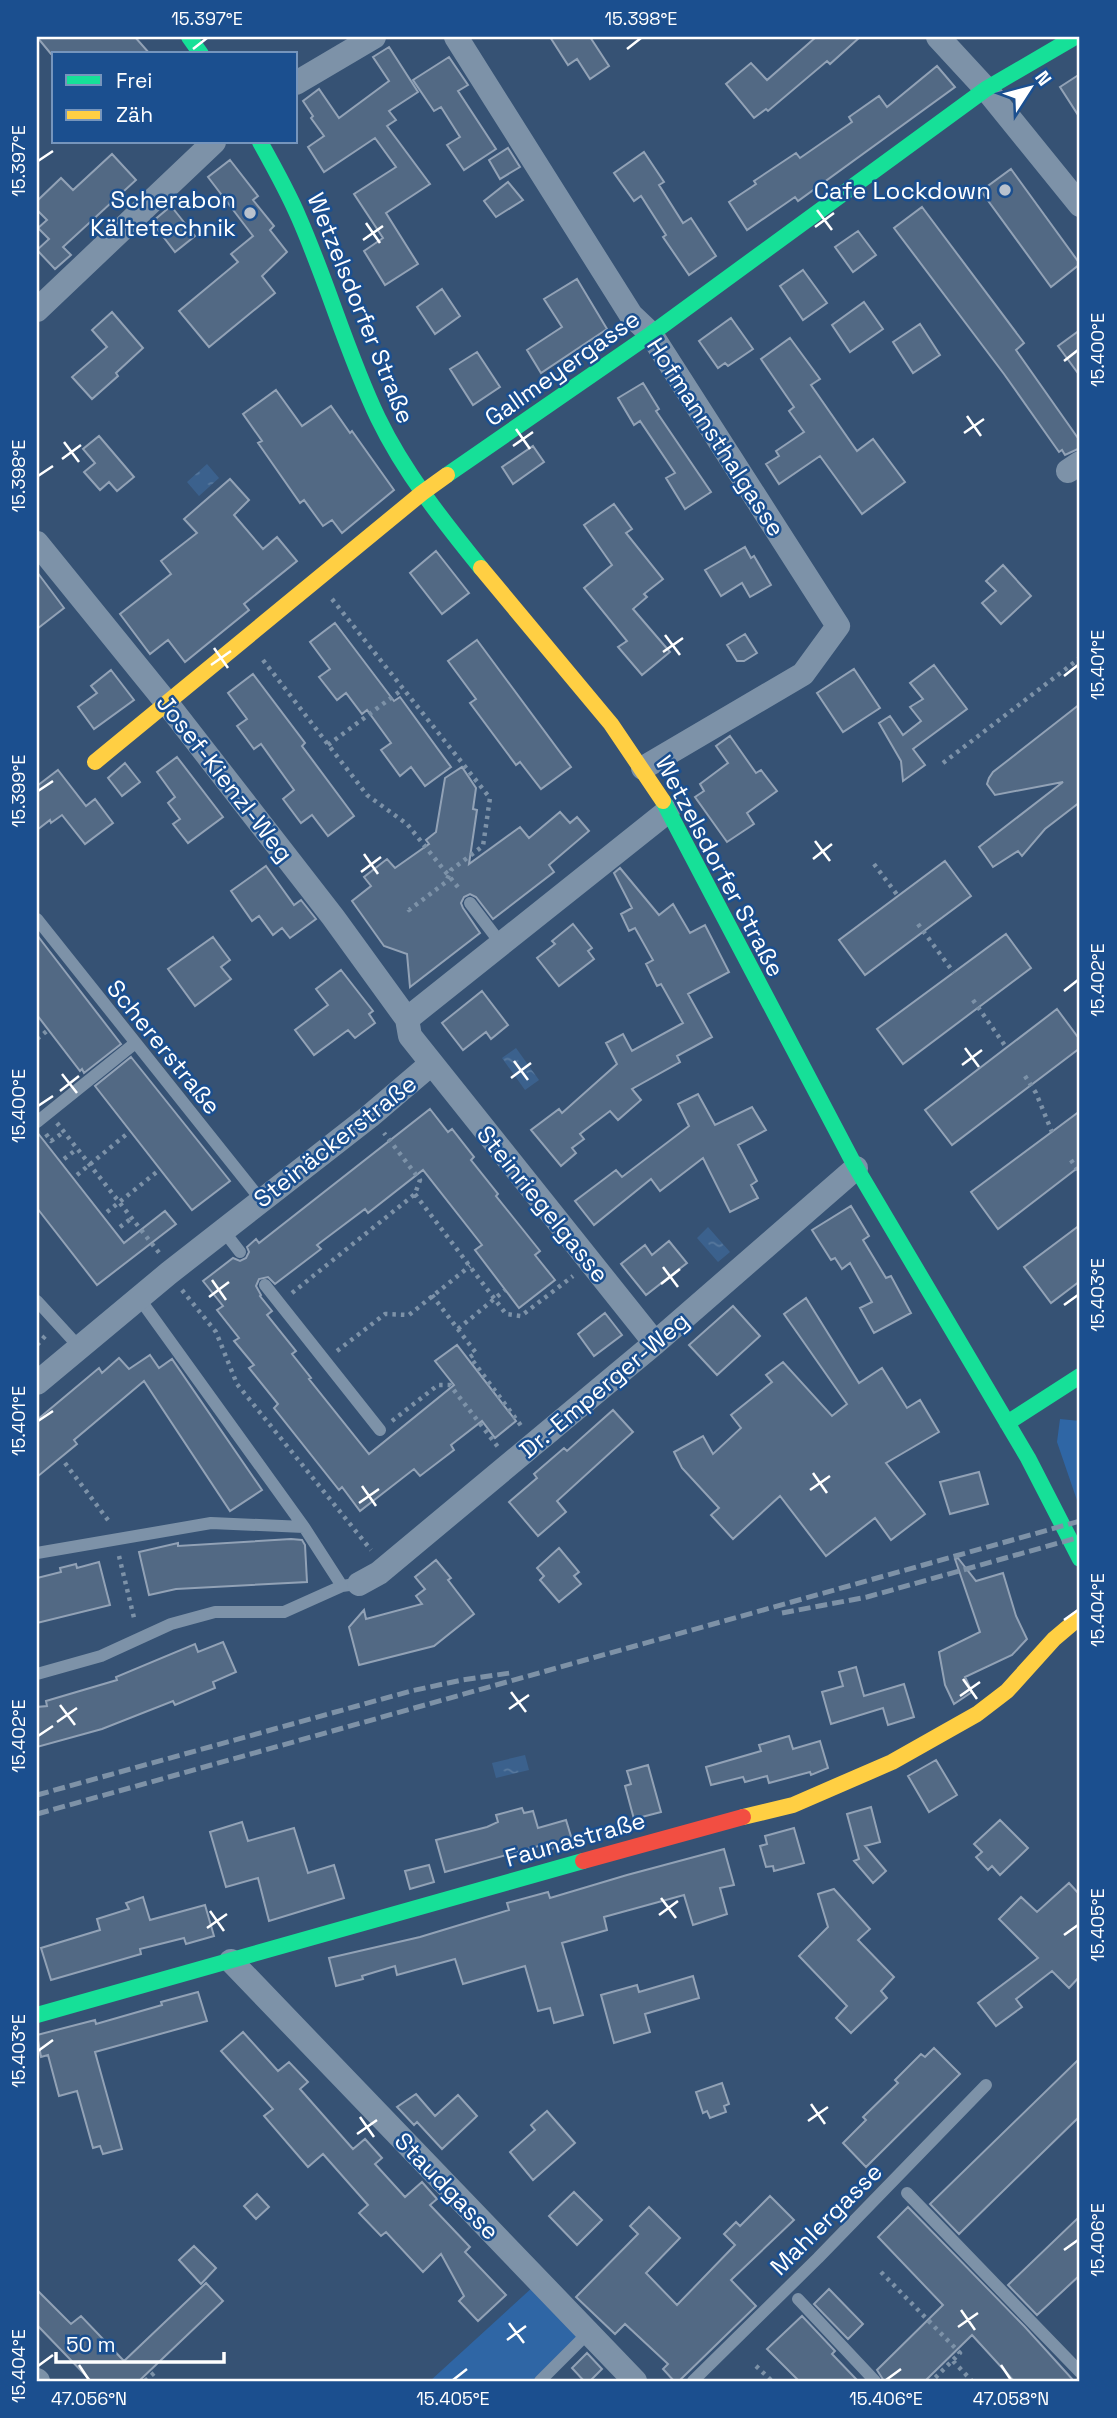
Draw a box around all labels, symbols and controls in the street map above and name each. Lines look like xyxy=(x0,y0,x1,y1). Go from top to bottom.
text: 15.397°E xyxy=(171,7,243,30)
text: 15.398°E xyxy=(605,7,677,30)
legend xyxy=(52,52,298,144)
north arrow xyxy=(995,52,1064,122)
text: N xyxy=(1029,66,1057,91)
text: Frei xyxy=(116,67,152,94)
text: Zäh xyxy=(116,101,153,128)
text: 15.397°E xyxy=(7,125,30,197)
place label: Cafe Lockdown xyxy=(814,175,991,206)
marker: Cafe Lockdown xyxy=(997,182,1013,198)
place label: Scherabon Kältetechnik xyxy=(90,184,236,243)
street label: Wetzelsdorfer Straße xyxy=(300,188,422,428)
marker: Scherabon Kältetechnik xyxy=(242,205,258,221)
street label: Gallmeyergasse xyxy=(478,303,646,433)
text: 15.400°E xyxy=(1086,313,1109,387)
street label: Hofmannsthalgasse xyxy=(640,332,792,542)
text: 15.398°E xyxy=(7,440,30,512)
text: 15.401°E xyxy=(1086,630,1109,700)
street label: Josef-Kienzl-Weg xyxy=(150,688,300,868)
street label: Wetzelsdorfer Straße xyxy=(648,750,792,982)
text: 15.399°E xyxy=(7,755,30,827)
text: 15.402°E xyxy=(1086,943,1109,1017)
street label: Schererstraße xyxy=(100,973,228,1121)
street label: Steinäckerstraße xyxy=(247,1068,423,1214)
text: 15.400°E xyxy=(7,1069,30,1143)
street label: Steinriegelgasse xyxy=(470,1119,616,1289)
text: 15.403°E xyxy=(1086,1258,1109,1332)
street label: Dr.-Emperger-Weg xyxy=(513,1305,695,1465)
text: 15.401°E xyxy=(7,1386,30,1456)
text: 15.404°E xyxy=(1086,1573,1109,1647)
text: 15.402°E xyxy=(7,1699,30,1773)
street label: Faunastraße xyxy=(501,1804,649,1874)
text: 15.405°E xyxy=(1086,1888,1109,1962)
text: 15.403°E xyxy=(7,2014,30,2088)
street label: Staudgasse xyxy=(388,2126,506,2246)
street label: Mahlergasse xyxy=(763,2156,889,2282)
text: 15.406°E xyxy=(1086,2203,1109,2277)
scale bar xyxy=(56,2320,224,2364)
text: 15.404°E xyxy=(7,2329,30,2403)
text: 50 m xyxy=(66,2331,116,2358)
text: 47.056°N xyxy=(51,2387,127,2410)
text: 15.405°E xyxy=(416,2387,490,2410)
text: 15.406°E xyxy=(849,2387,923,2410)
text: 47.058°N xyxy=(973,2387,1049,2410)

